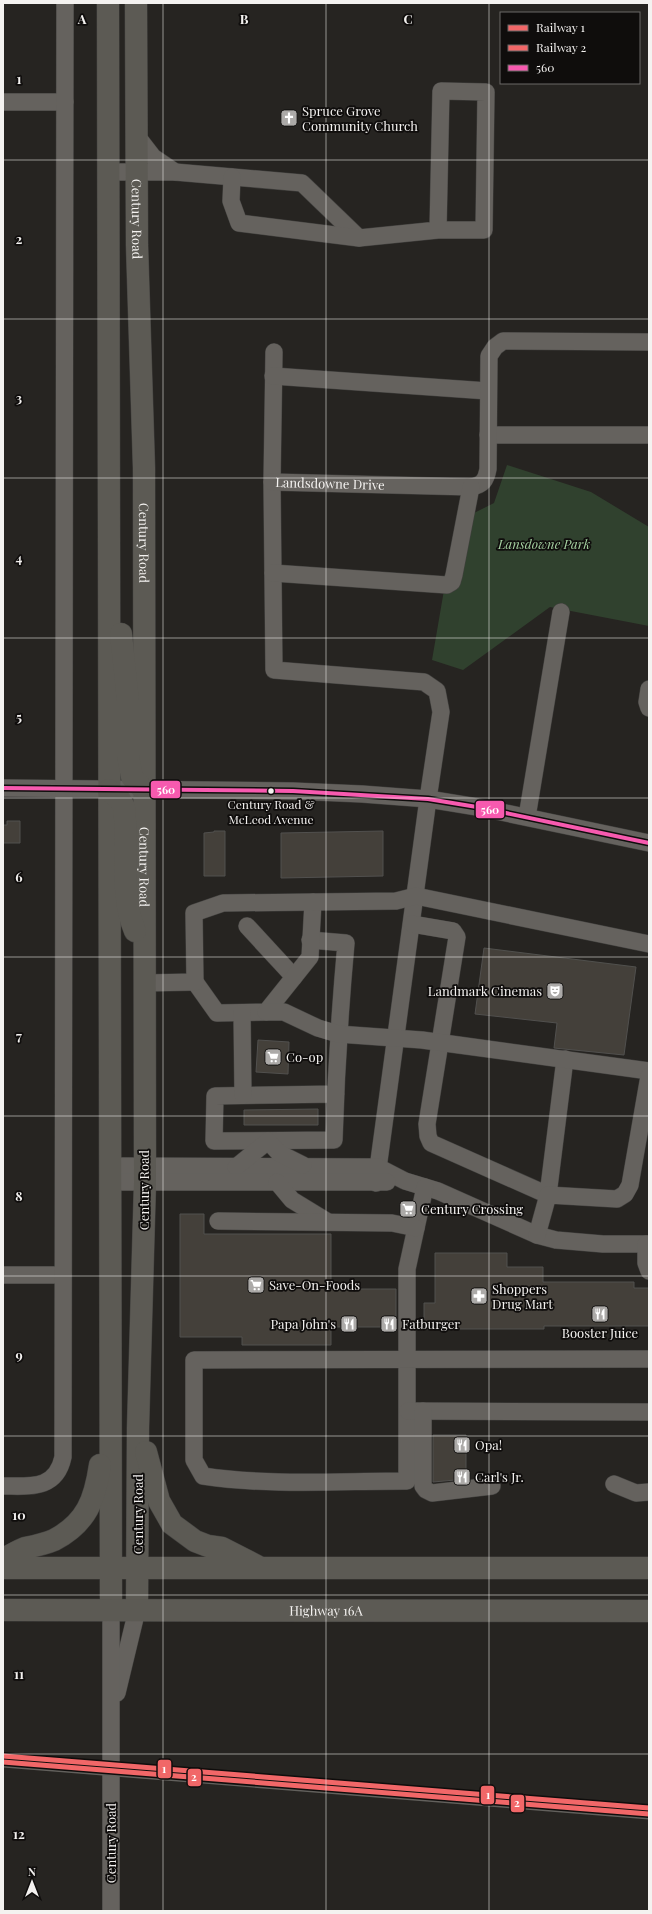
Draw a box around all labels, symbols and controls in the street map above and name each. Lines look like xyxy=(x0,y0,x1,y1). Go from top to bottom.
text: A xyxy=(77,10,87,27)
text: B xyxy=(240,10,249,27)
text: C xyxy=(403,10,413,27)
legend xyxy=(500,12,640,84)
text: Railway 1 xyxy=(536,19,585,35)
text: Railway 2 xyxy=(536,39,586,55)
text: 560 xyxy=(536,59,554,75)
text: 1 xyxy=(17,70,22,87)
place label: Spruce Grove Community Church xyxy=(302,102,418,134)
church icon: Spruce Grove Community Church xyxy=(279,108,299,128)
street label: Century Road xyxy=(129,179,146,260)
text: 2 xyxy=(16,230,23,247)
text: 3 xyxy=(16,389,22,406)
street label: Landsdowne Drive xyxy=(275,473,385,493)
street label: Century Road xyxy=(136,503,153,584)
park label: Lansdowne Park xyxy=(497,535,590,552)
text: 4 xyxy=(16,549,23,566)
text: 5 xyxy=(16,708,22,725)
line badge: 560 xyxy=(150,780,181,799)
text: 560 xyxy=(157,782,175,797)
marker: Century Road & McLeod Avenue xyxy=(266,786,276,796)
place label: Century Road & McLeod Avenue xyxy=(227,796,315,827)
line badge: 560 xyxy=(475,800,505,819)
text: 560 xyxy=(481,802,499,817)
street label: Century Road xyxy=(137,827,154,908)
text: 6 xyxy=(15,868,23,885)
theatre icon: Landmark Cinemas xyxy=(545,981,565,1001)
place label: Landmark Cinemas xyxy=(428,982,542,999)
text: 7 xyxy=(16,1027,22,1044)
supermarket icon: Co-op xyxy=(263,1047,283,1067)
place label: Co-op xyxy=(286,1048,323,1065)
street label: Century Road xyxy=(135,1149,152,1230)
text: 8 xyxy=(15,1187,23,1204)
supermarket icon: Century Crossing xyxy=(398,1199,418,1219)
place label: Century Crossing xyxy=(421,1200,523,1217)
supermarket icon: Save-On-Foods xyxy=(246,1275,266,1295)
place label: Save-On-Foods xyxy=(269,1276,360,1293)
place label: Shoppers Drug Mart xyxy=(492,1280,553,1312)
pharmacy icon: Shoppers Drug Mart xyxy=(469,1286,489,1306)
restaurant icon: Booster Juice xyxy=(590,1304,610,1324)
restaurant icon: Papa John's xyxy=(339,1314,359,1334)
restaurant icon: Fatburger xyxy=(379,1314,399,1334)
place label: Papa John's xyxy=(271,1315,336,1332)
place label: Fatburger xyxy=(402,1315,460,1332)
place label: Booster Juice xyxy=(562,1324,639,1341)
text: 9 xyxy=(15,1346,23,1363)
restaurant icon: Opa! xyxy=(452,1435,472,1455)
place label: Opa! xyxy=(475,1436,502,1453)
restaurant icon: Carl's Jr. xyxy=(452,1467,472,1487)
place label: Carl's Jr. xyxy=(475,1468,524,1485)
street label: Century Road xyxy=(129,1473,146,1554)
text: 10 xyxy=(12,1506,26,1523)
street label: Highway 16A xyxy=(289,1601,364,1619)
text: 11 xyxy=(14,1665,24,1682)
line badge: 1 xyxy=(157,1759,172,1779)
text: 1 xyxy=(162,1761,166,1776)
line badge: 2 xyxy=(187,1768,202,1787)
text: 2 xyxy=(191,1769,197,1784)
line badge: 1 xyxy=(480,1785,495,1805)
text: 1 xyxy=(486,1787,490,1802)
line badge: 2 xyxy=(510,1794,525,1813)
text: 2 xyxy=(514,1795,520,1810)
street label: Century Road xyxy=(102,1802,119,1883)
text: 12 xyxy=(13,1825,25,1842)
north arrow xyxy=(12,1862,52,1902)
text: N xyxy=(28,1864,36,1879)

